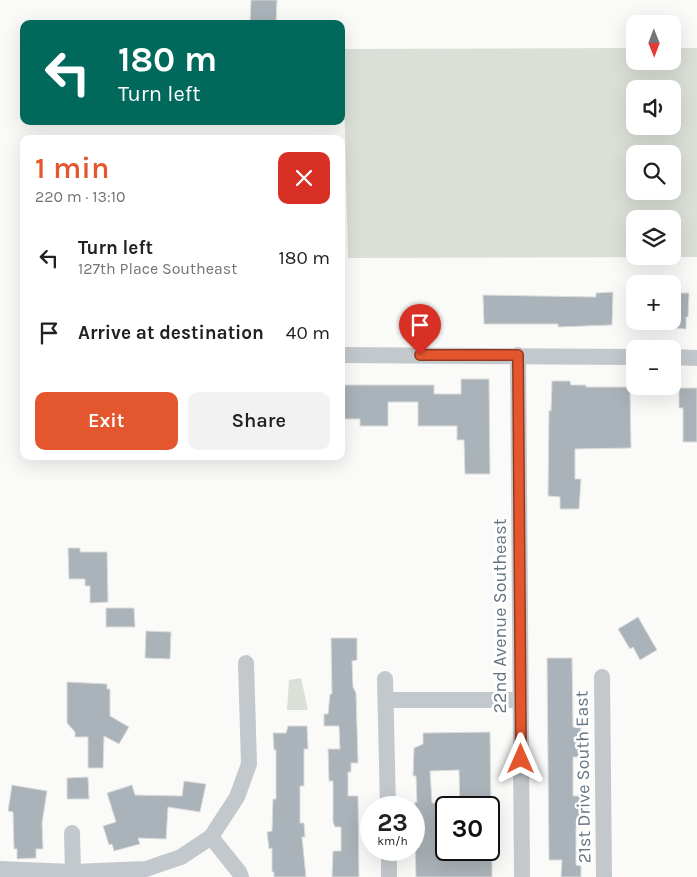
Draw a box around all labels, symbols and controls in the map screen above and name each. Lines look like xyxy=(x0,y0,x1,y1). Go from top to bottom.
north arrow xyxy=(626,15,681,70)
map controls xyxy=(626,15,681,395)
text: 180 m xyxy=(118,39,217,80)
icon: left xyxy=(35,40,100,105)
button: sound xyxy=(626,80,681,135)
text: Turn left xyxy=(118,81,201,107)
button: search xyxy=(626,145,681,200)
text: 1 min xyxy=(35,150,109,186)
button: close xyxy=(278,152,330,204)
text: 220 m · 13:10 xyxy=(35,187,125,206)
button: layers xyxy=(626,210,681,265)
text: Turn left xyxy=(78,237,153,259)
icon: left xyxy=(35,244,63,272)
text: 180 m xyxy=(278,247,330,269)
text: 127th Place Southeast xyxy=(78,259,237,278)
button: + xyxy=(626,275,681,330)
pin xyxy=(399,304,441,355)
icon: arrive xyxy=(406,311,434,339)
icon: arrive xyxy=(35,319,63,347)
text: Arrive at destination xyxy=(78,322,264,344)
text: 40 m xyxy=(286,322,330,344)
button: − xyxy=(626,340,681,395)
button: Exit xyxy=(35,392,178,450)
button: Share xyxy=(188,392,330,450)
street label: 22nd Avenue Southeast xyxy=(489,518,511,713)
street label: 21st Drive South East xyxy=(570,690,596,864)
position arrow xyxy=(494,732,546,784)
speed limit sign: 30 xyxy=(435,796,500,861)
text: 23 xyxy=(377,808,408,837)
text: km/h xyxy=(377,834,408,848)

